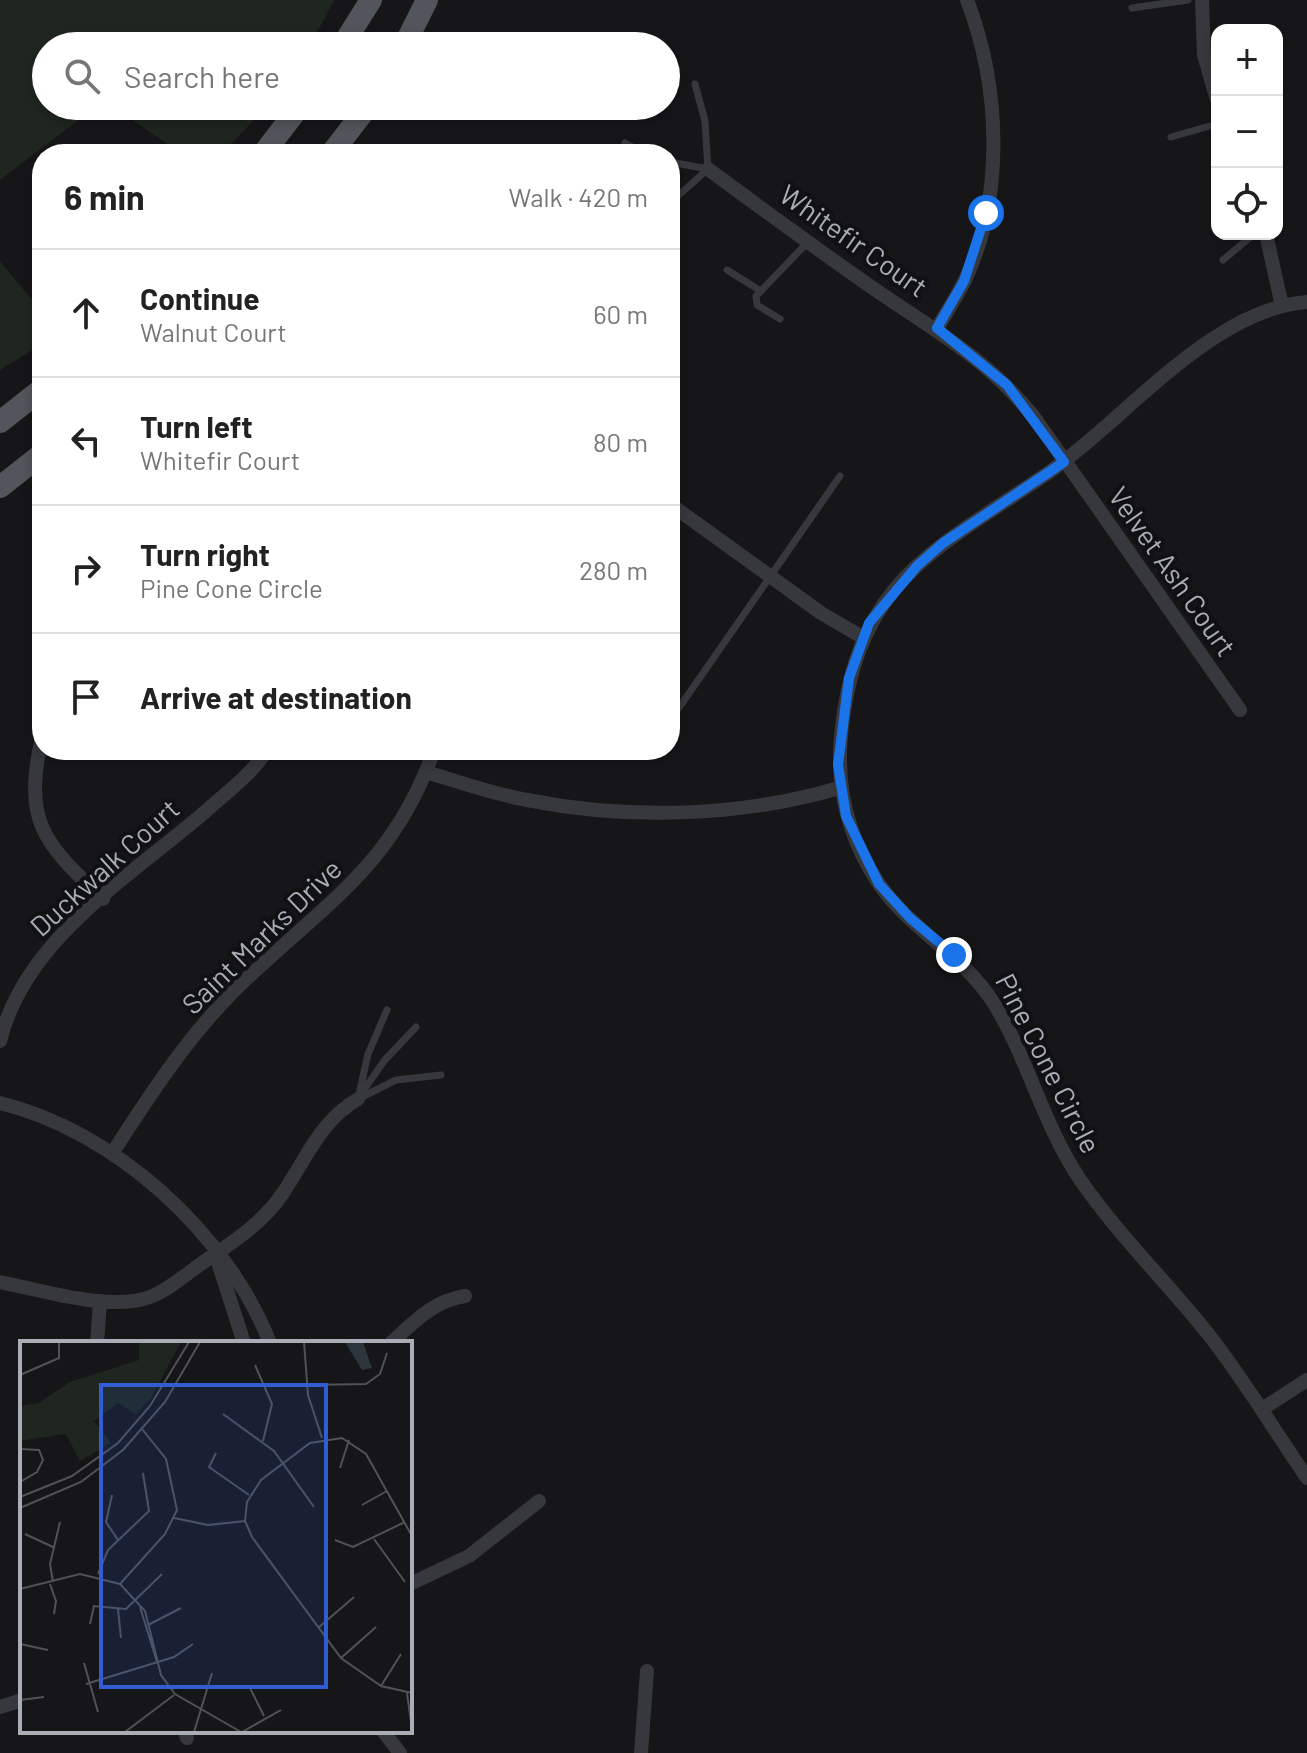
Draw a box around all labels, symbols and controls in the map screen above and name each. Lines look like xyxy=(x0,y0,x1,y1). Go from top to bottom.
map controls xyxy=(1211,24,1283,240)
button: + xyxy=(1211,24,1283,96)
search box xyxy=(32,32,680,120)
icon: search xyxy=(60,54,104,98)
text: Search here xyxy=(124,58,280,94)
button: − xyxy=(1211,96,1283,168)
button: locate xyxy=(1211,168,1283,240)
text: 6 min xyxy=(64,176,145,217)
street label: Whitefir Court xyxy=(774,177,934,303)
text: Walk · 420 m xyxy=(509,181,648,212)
route start xyxy=(968,195,1004,231)
text: Continue xyxy=(140,280,260,316)
icon: ahead xyxy=(64,291,108,335)
text: 60 m xyxy=(593,298,648,329)
text: Walnut Court xyxy=(140,316,287,347)
text: Turn left xyxy=(140,408,253,444)
icon: left xyxy=(64,419,108,463)
text: 80 m xyxy=(593,426,648,457)
text: Whitefir Court xyxy=(140,444,300,475)
street label: Velvet Ash Court xyxy=(1102,480,1244,662)
text: Turn right xyxy=(140,536,270,572)
icon: right xyxy=(64,547,108,591)
text: 280 m xyxy=(579,554,648,585)
text: Pine Cone Circle xyxy=(140,572,323,603)
icon: arrive xyxy=(64,675,108,719)
text: Arrive at destination xyxy=(140,679,412,715)
street label: Duckwalk Court xyxy=(22,791,186,943)
street label: Saint Marks Drive xyxy=(174,851,348,1021)
route end xyxy=(936,937,972,973)
street label: Pine Cone Circle xyxy=(989,968,1109,1158)
inset map xyxy=(20,1341,412,1733)

